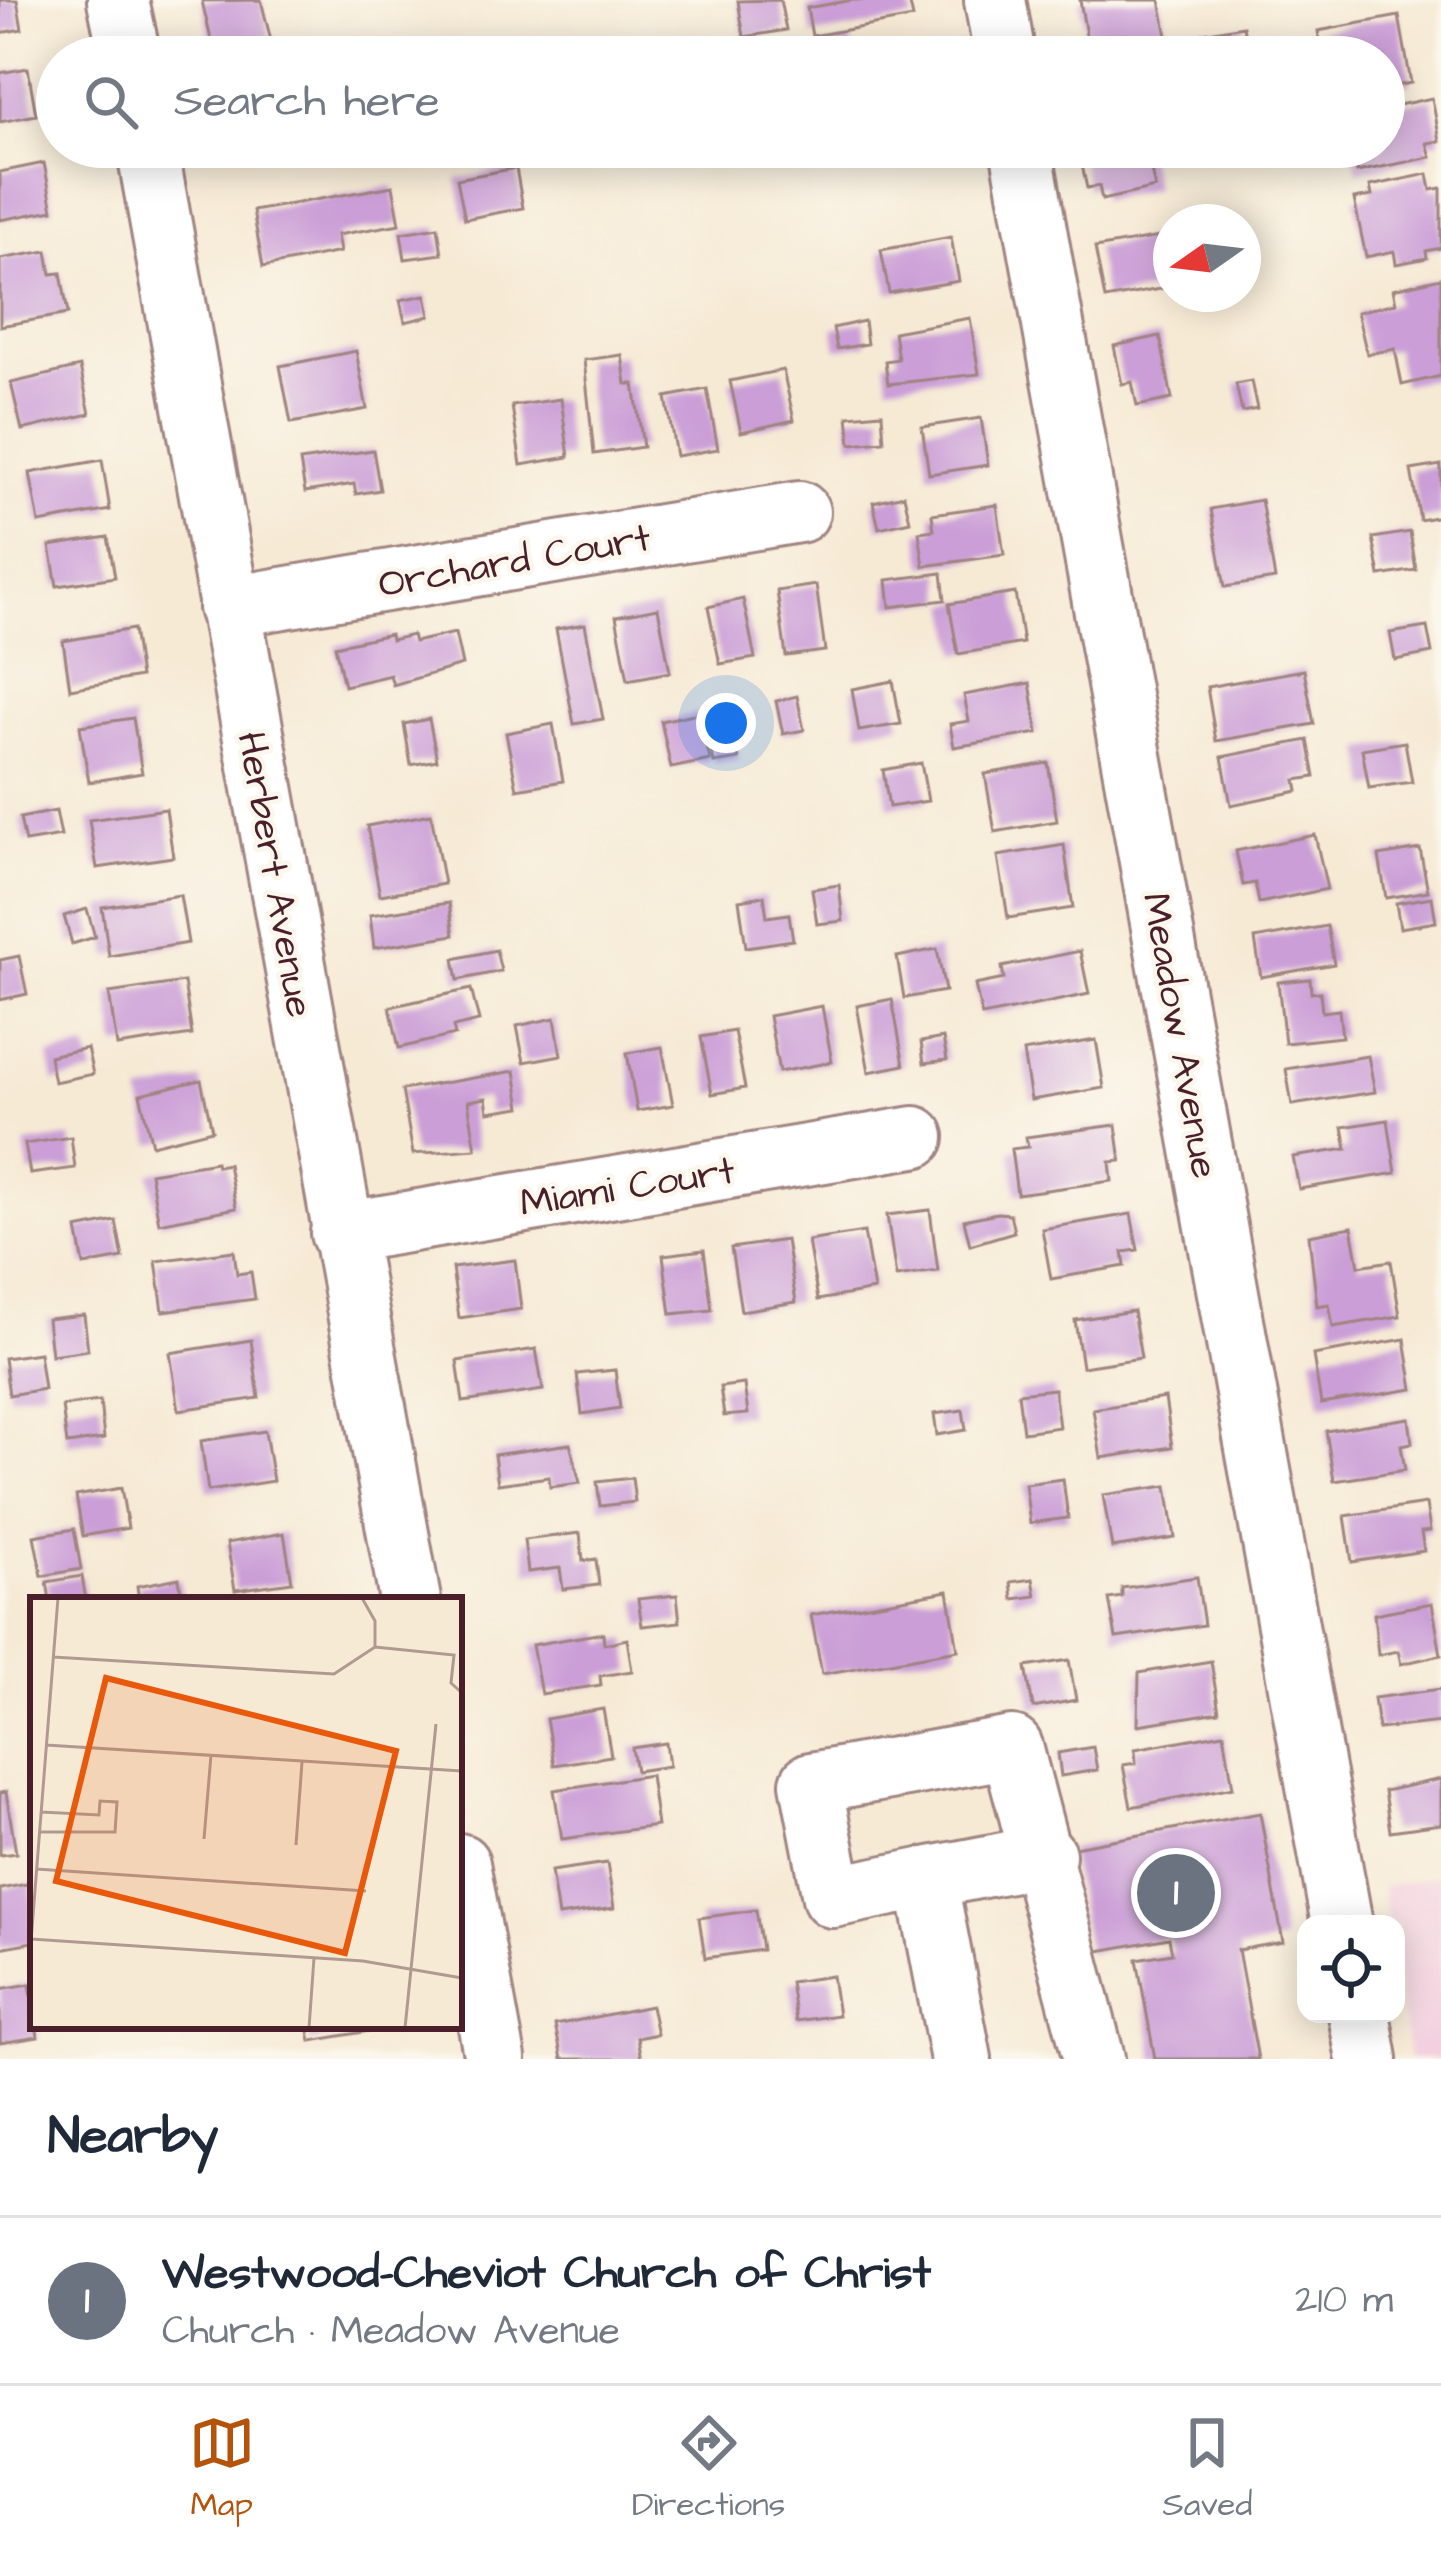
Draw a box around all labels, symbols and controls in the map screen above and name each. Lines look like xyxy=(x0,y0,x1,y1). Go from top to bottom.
search box xyxy=(36,36,1405,168)
icon: search xyxy=(78,69,144,135)
text: Search here xyxy=(174,71,440,133)
north arrow xyxy=(1153,204,1261,312)
street label: Orchard Court xyxy=(374,511,655,612)
your location xyxy=(696,693,756,753)
street label: Herbert Avenue xyxy=(222,728,326,1021)
street label: Meadow Avenue xyxy=(1127,889,1231,1183)
street label: Miami Court xyxy=(516,1144,739,1232)
inset map xyxy=(30,1597,462,2029)
pin: 1 xyxy=(1137,1848,1215,1938)
map controls xyxy=(1297,1915,1405,2023)
button: locate xyxy=(1297,1915,1405,2023)
text: Nearby xyxy=(48,2102,218,2173)
text: Westwood-Cheviot Church of Christ xyxy=(162,2243,931,2305)
text: 1 xyxy=(85,2274,90,2328)
text: 210 m xyxy=(1295,2274,1393,2328)
text: Church · Meadow Avenue xyxy=(162,2305,620,2359)
tab: Map xyxy=(189,2410,255,2528)
tab: Directions xyxy=(632,2410,785,2528)
tab: Saved xyxy=(1162,2410,1252,2528)

